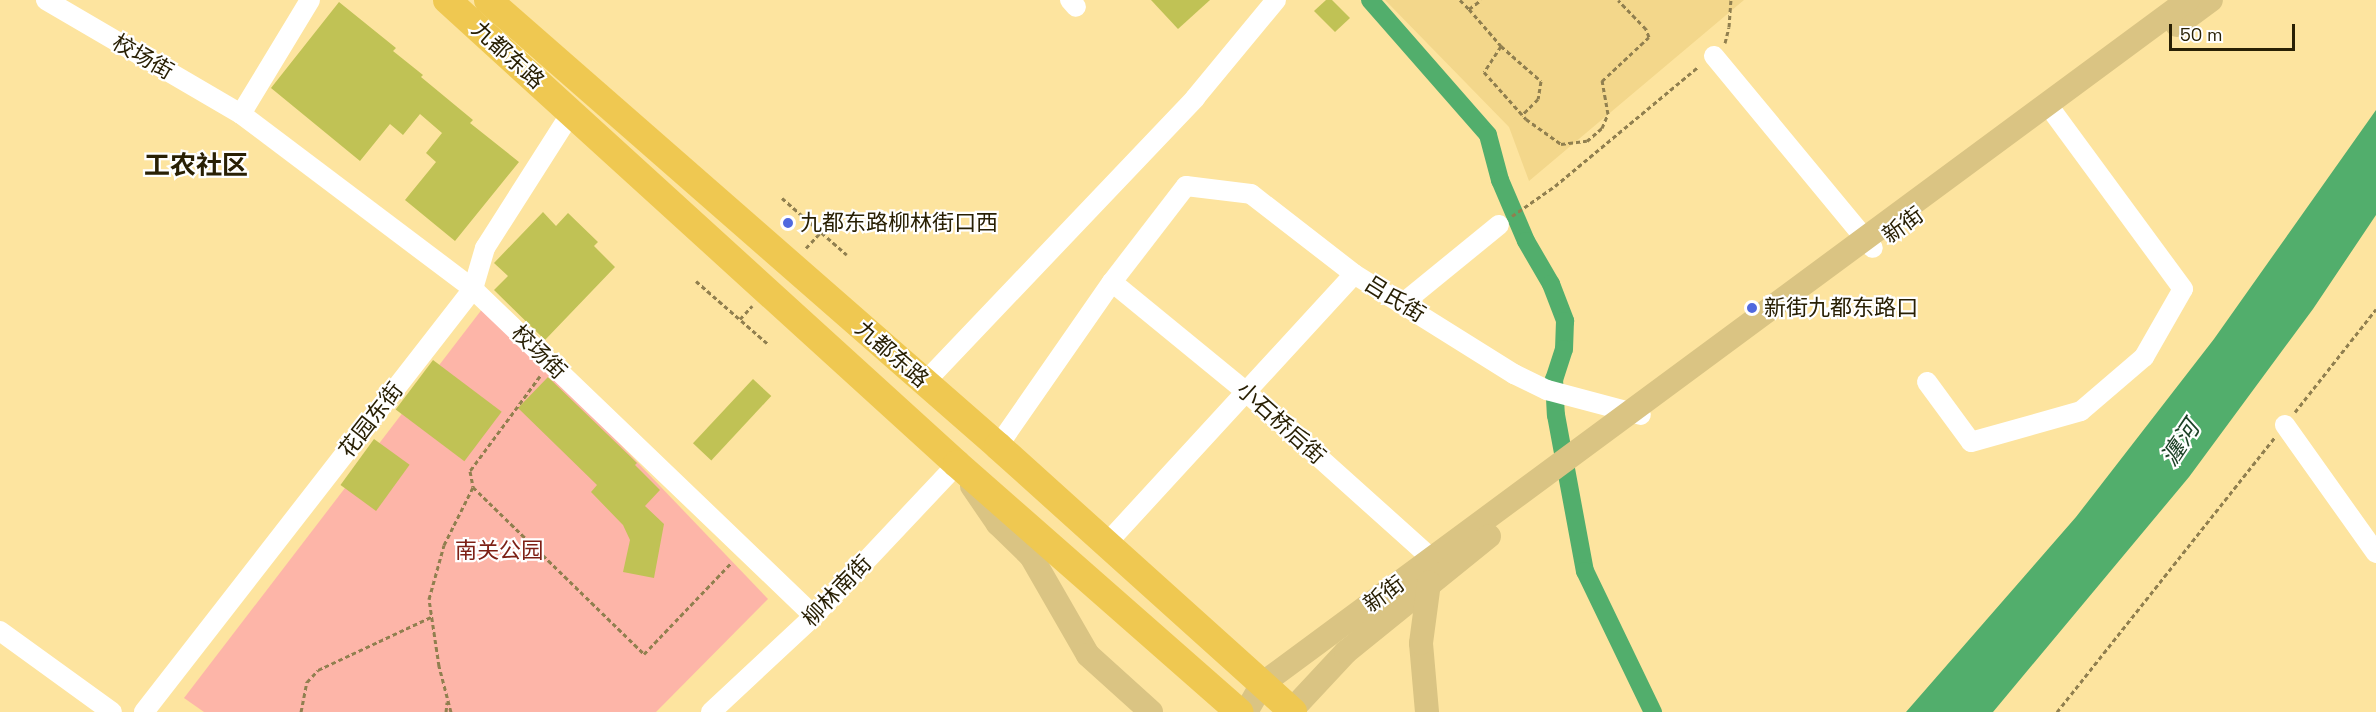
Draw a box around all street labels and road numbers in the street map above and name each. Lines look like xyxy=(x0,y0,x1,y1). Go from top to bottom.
street label: 九都东路 xyxy=(466,16,550,94)
street label: 校场街 xyxy=(108,29,178,85)
street label: 新街 xyxy=(1877,201,1929,249)
street label: 吕氏街 xyxy=(1360,270,1430,328)
street label: 九都东路 xyxy=(850,315,934,393)
street label: 校场街 xyxy=(506,320,572,384)
street label: 小石桥后街 xyxy=(1231,376,1331,470)
street label: 花园东街 xyxy=(334,377,408,463)
street label: 柳林南街 xyxy=(797,550,877,632)
street label: 新街 xyxy=(1358,570,1410,618)

